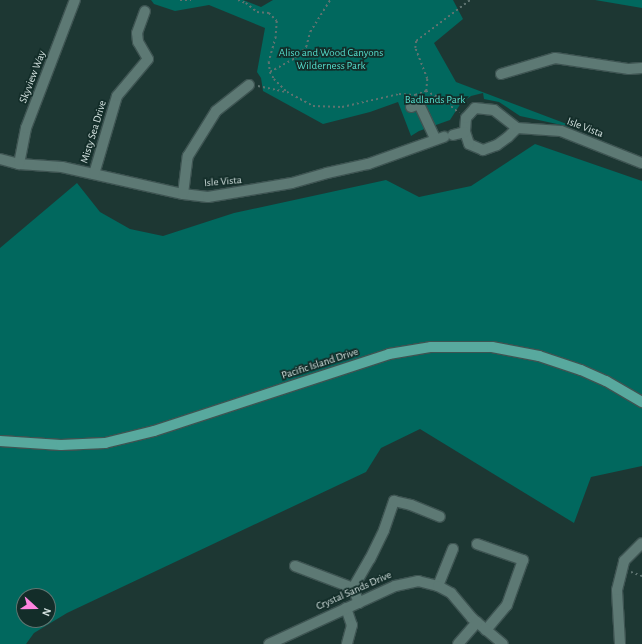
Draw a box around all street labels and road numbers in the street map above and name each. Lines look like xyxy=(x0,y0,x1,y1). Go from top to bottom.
street label: Skyview Way xyxy=(17,49,49,105)
street label: Misty Sea Drive xyxy=(78,99,110,165)
street label: Isle Vista xyxy=(565,115,605,141)
street label: Isle Vista xyxy=(204,174,242,190)
street label: Pacific Island Drive xyxy=(280,345,360,383)
street label: Crystal Sands Drive xyxy=(314,568,394,614)

